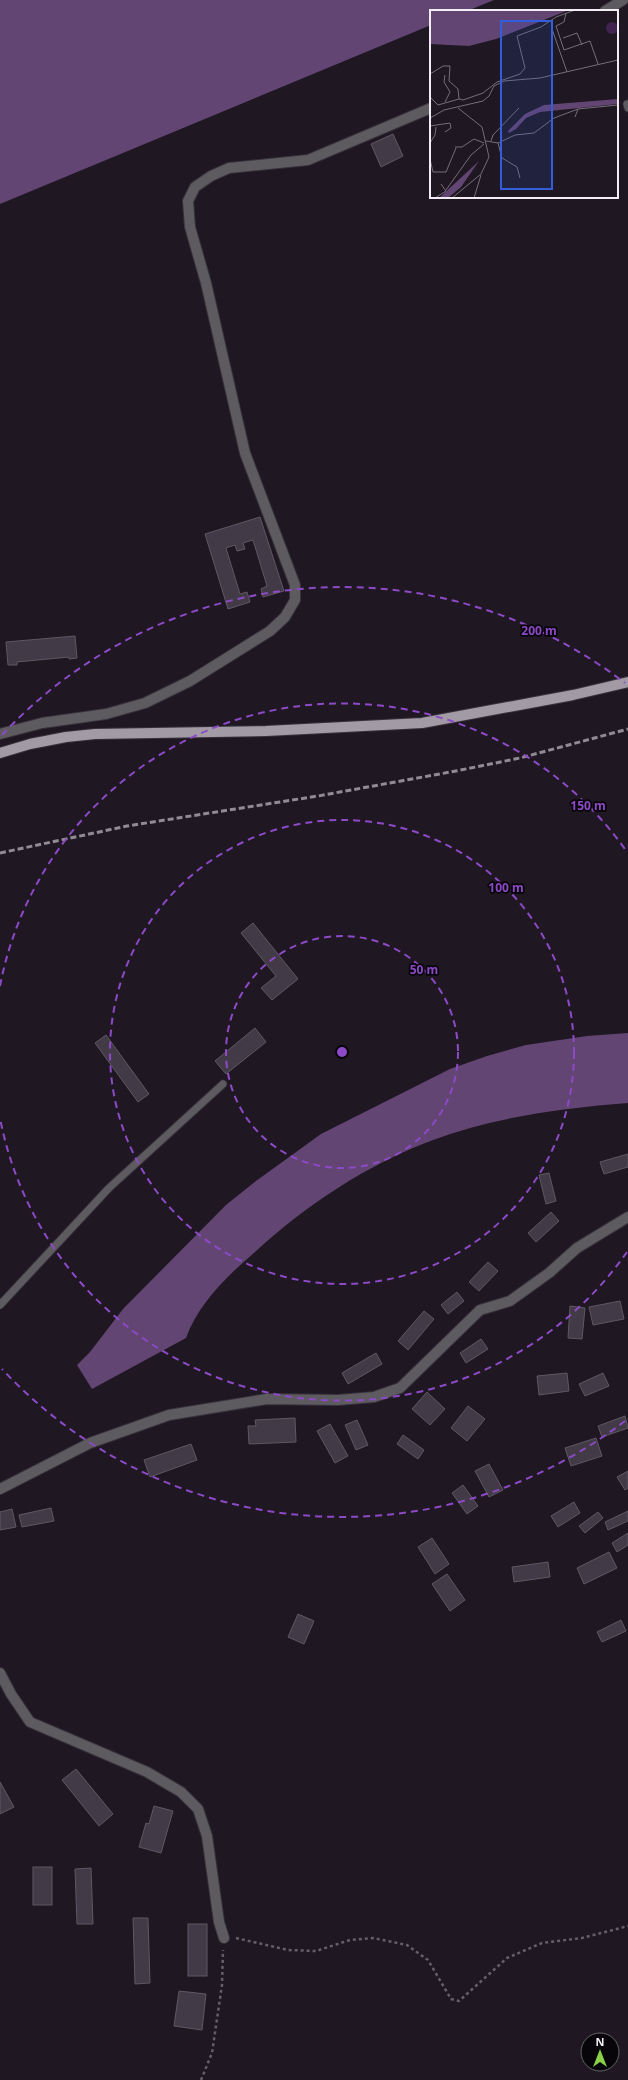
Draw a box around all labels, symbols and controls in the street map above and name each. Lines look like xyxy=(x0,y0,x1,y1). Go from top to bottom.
inset map xyxy=(430,10,618,198)
text: 200 m xyxy=(521,622,557,639)
text: 150 m xyxy=(570,797,606,814)
text: 100 m xyxy=(488,879,524,896)
text: 50 m xyxy=(410,961,438,978)
centre of rings xyxy=(335,1045,349,1059)
north arrow xyxy=(580,2032,620,2072)
text: N xyxy=(596,2034,604,2049)

